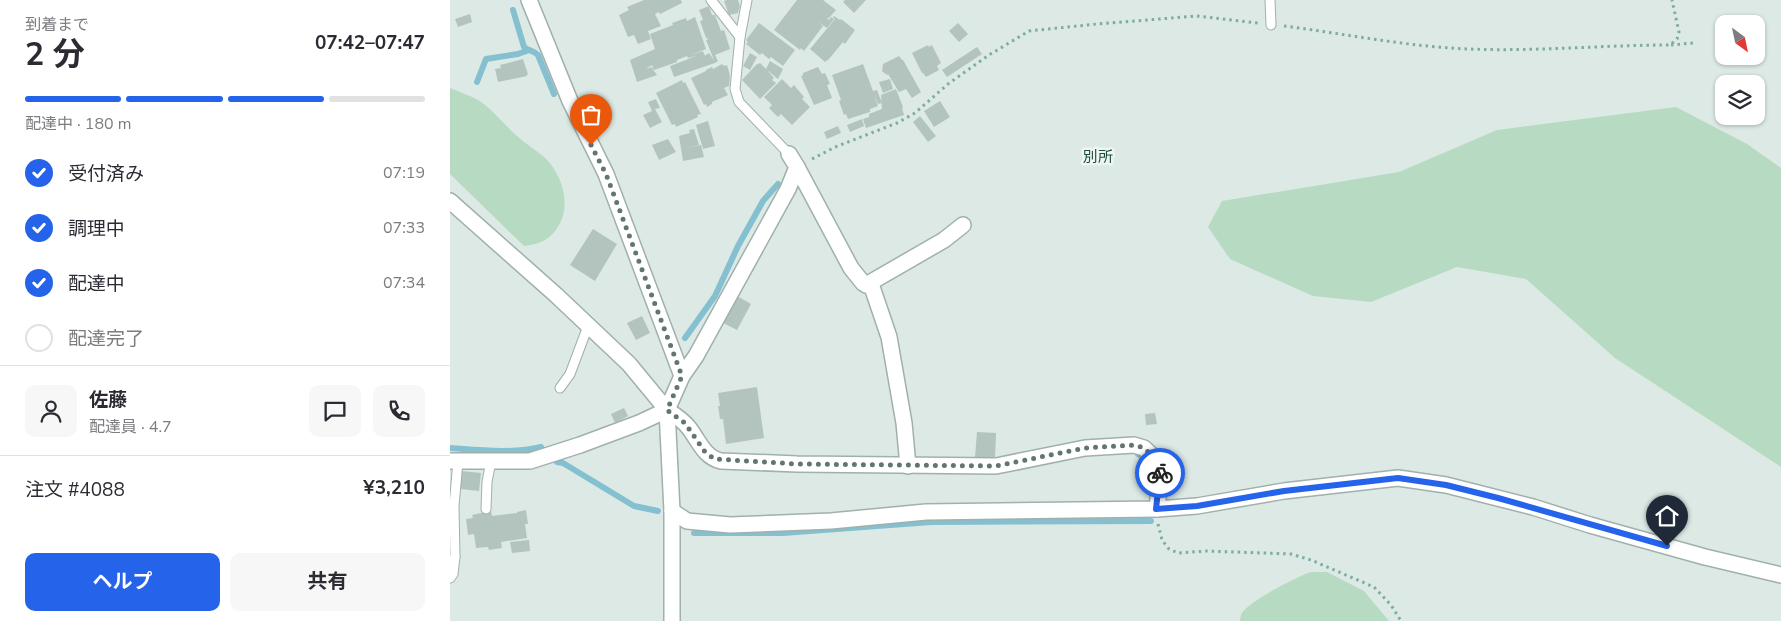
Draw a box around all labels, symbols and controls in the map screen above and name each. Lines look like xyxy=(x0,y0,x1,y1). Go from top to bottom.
text: 到着まで xyxy=(25,14,89,36)
north arrow xyxy=(1715,15,1765,65)
map controls xyxy=(1715,15,1765,125)
text: 07:42–07:47 xyxy=(315,30,425,56)
text: 2 分 xyxy=(25,33,85,76)
button: layers xyxy=(1715,75,1765,125)
pin xyxy=(570,94,612,145)
icon: bag xyxy=(577,101,605,129)
text: 配達中 · 180 m xyxy=(25,113,131,135)
district label: 別所 xyxy=(1083,147,1113,167)
icon: check xyxy=(25,159,53,187)
text: 受付済み xyxy=(68,161,144,187)
text: 07:19 xyxy=(383,162,425,184)
icon: check xyxy=(25,214,53,242)
text: 調理中 xyxy=(68,216,125,242)
text: 07:33 xyxy=(383,217,425,239)
icon: check xyxy=(25,269,53,297)
text: 配達中 xyxy=(68,271,125,297)
text: 07:34 xyxy=(383,272,425,294)
text: 配達完了 xyxy=(68,326,144,352)
button: person xyxy=(25,385,77,437)
button: chat xyxy=(309,385,361,437)
button: phone xyxy=(373,385,425,437)
text: 佐藤 xyxy=(89,387,127,413)
text: 配達員 · 4.7 xyxy=(89,416,172,438)
courier xyxy=(1135,448,1185,498)
icon: bike xyxy=(1146,459,1174,487)
text: ¥3,210 xyxy=(363,475,425,501)
text: 注文 #4088 xyxy=(25,477,125,503)
pin xyxy=(1646,495,1688,546)
icon: home xyxy=(1653,502,1681,530)
button: ヘルプ xyxy=(25,553,220,611)
button: 共有 xyxy=(230,553,425,611)

